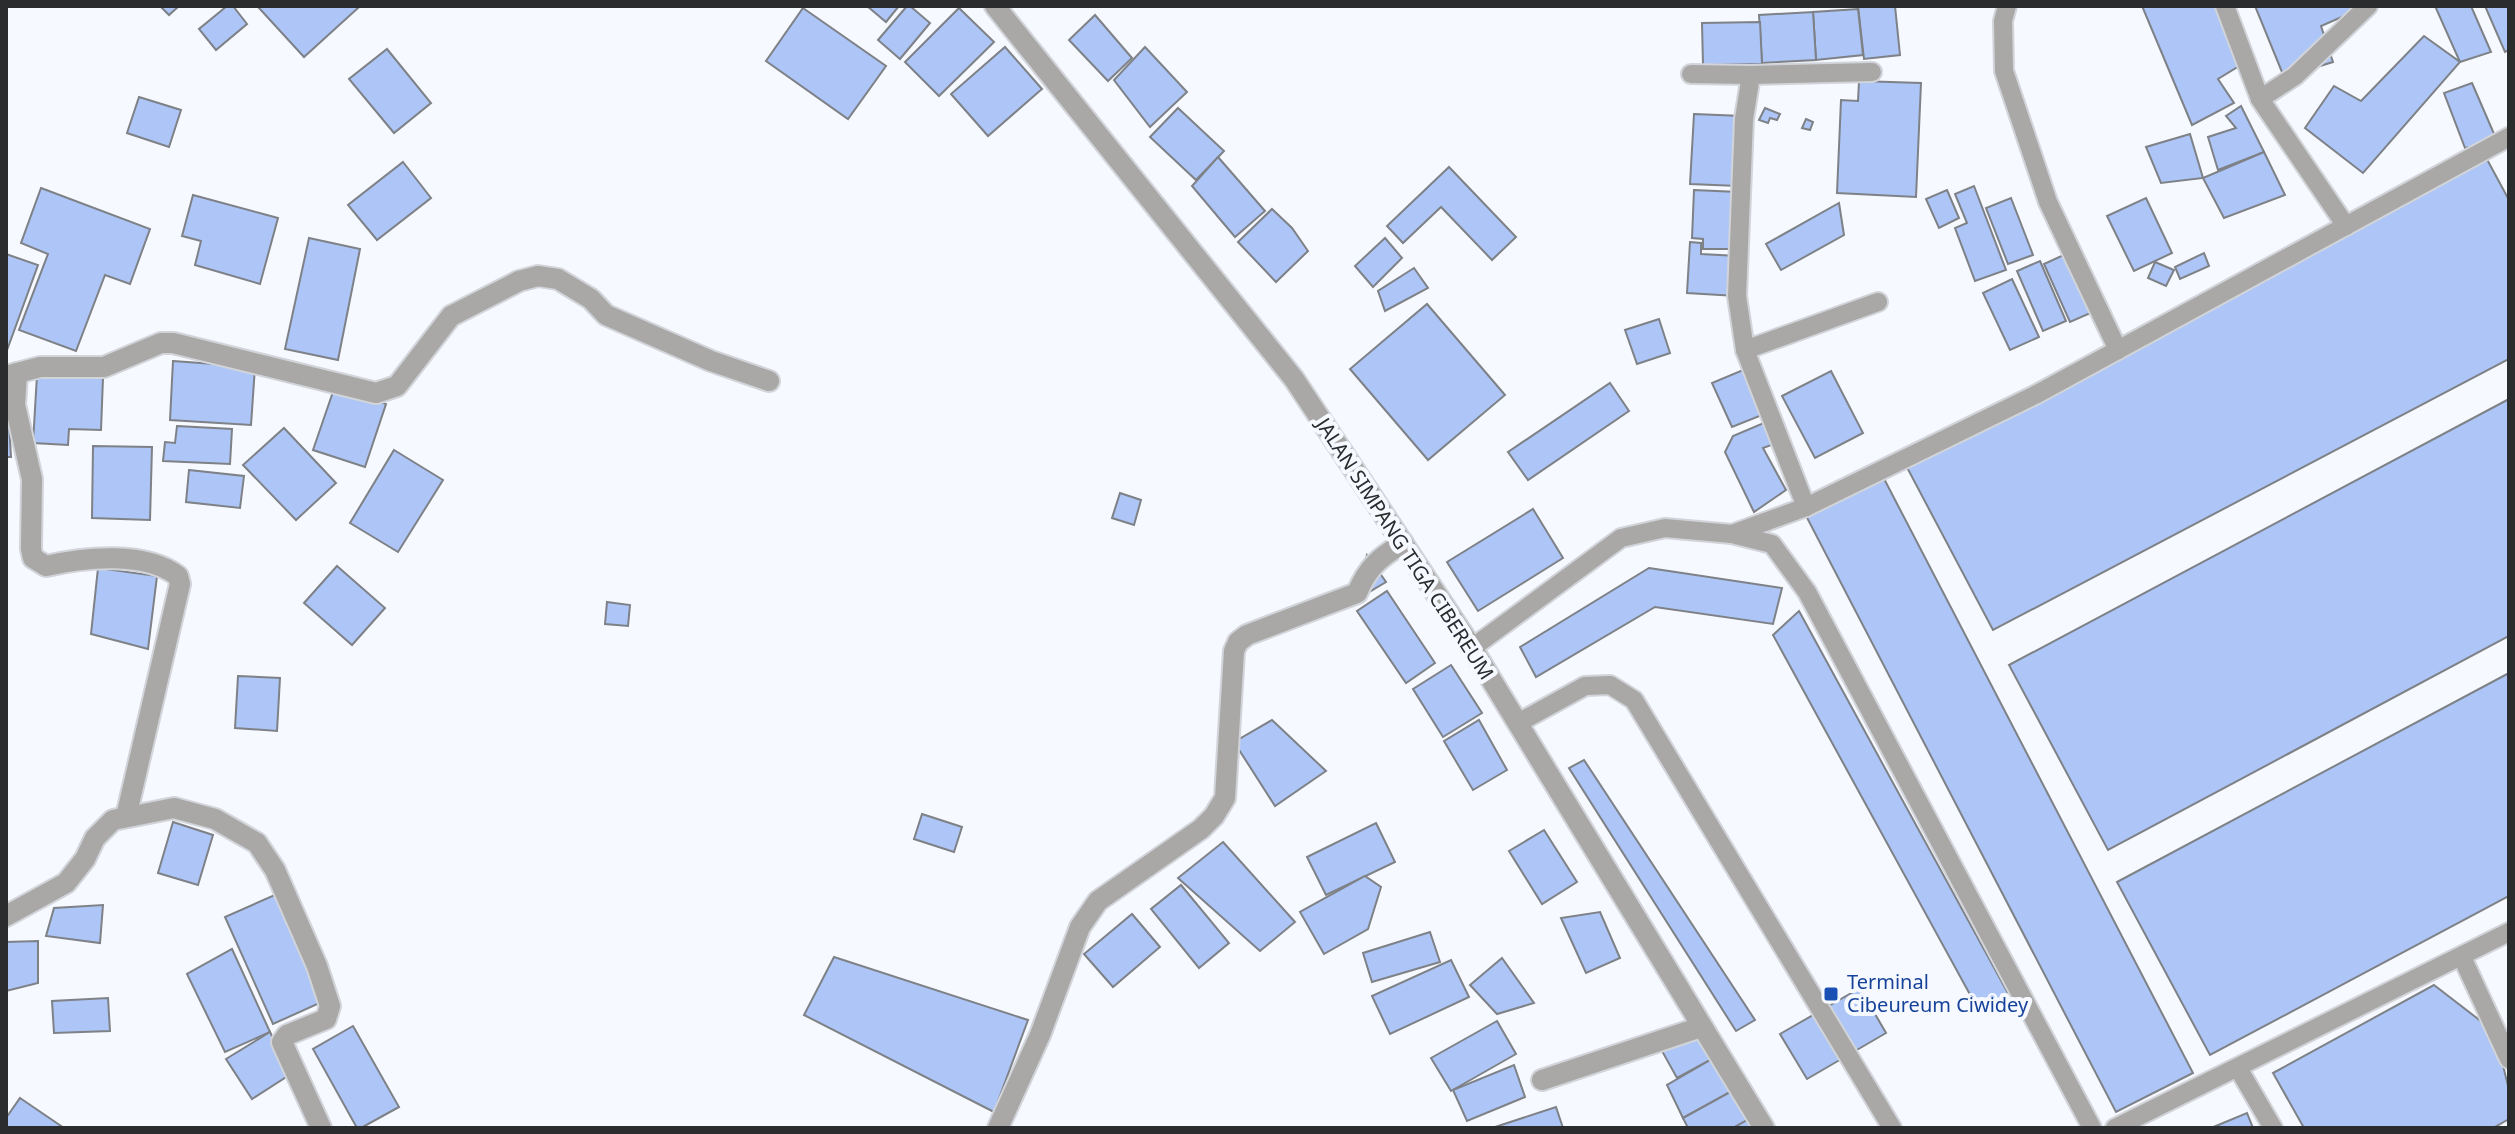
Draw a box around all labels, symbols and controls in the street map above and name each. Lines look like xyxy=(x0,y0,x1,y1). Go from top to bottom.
street label: JALAN SIMPANG TIGA CIBEREUM xyxy=(1309,411,1500,685)
place label: Terminal Cibeureum Ciwidey xyxy=(1847,968,2029,1018)
marker: Terminal Cibeureum Ciwidey xyxy=(1822,985,1840,1003)

